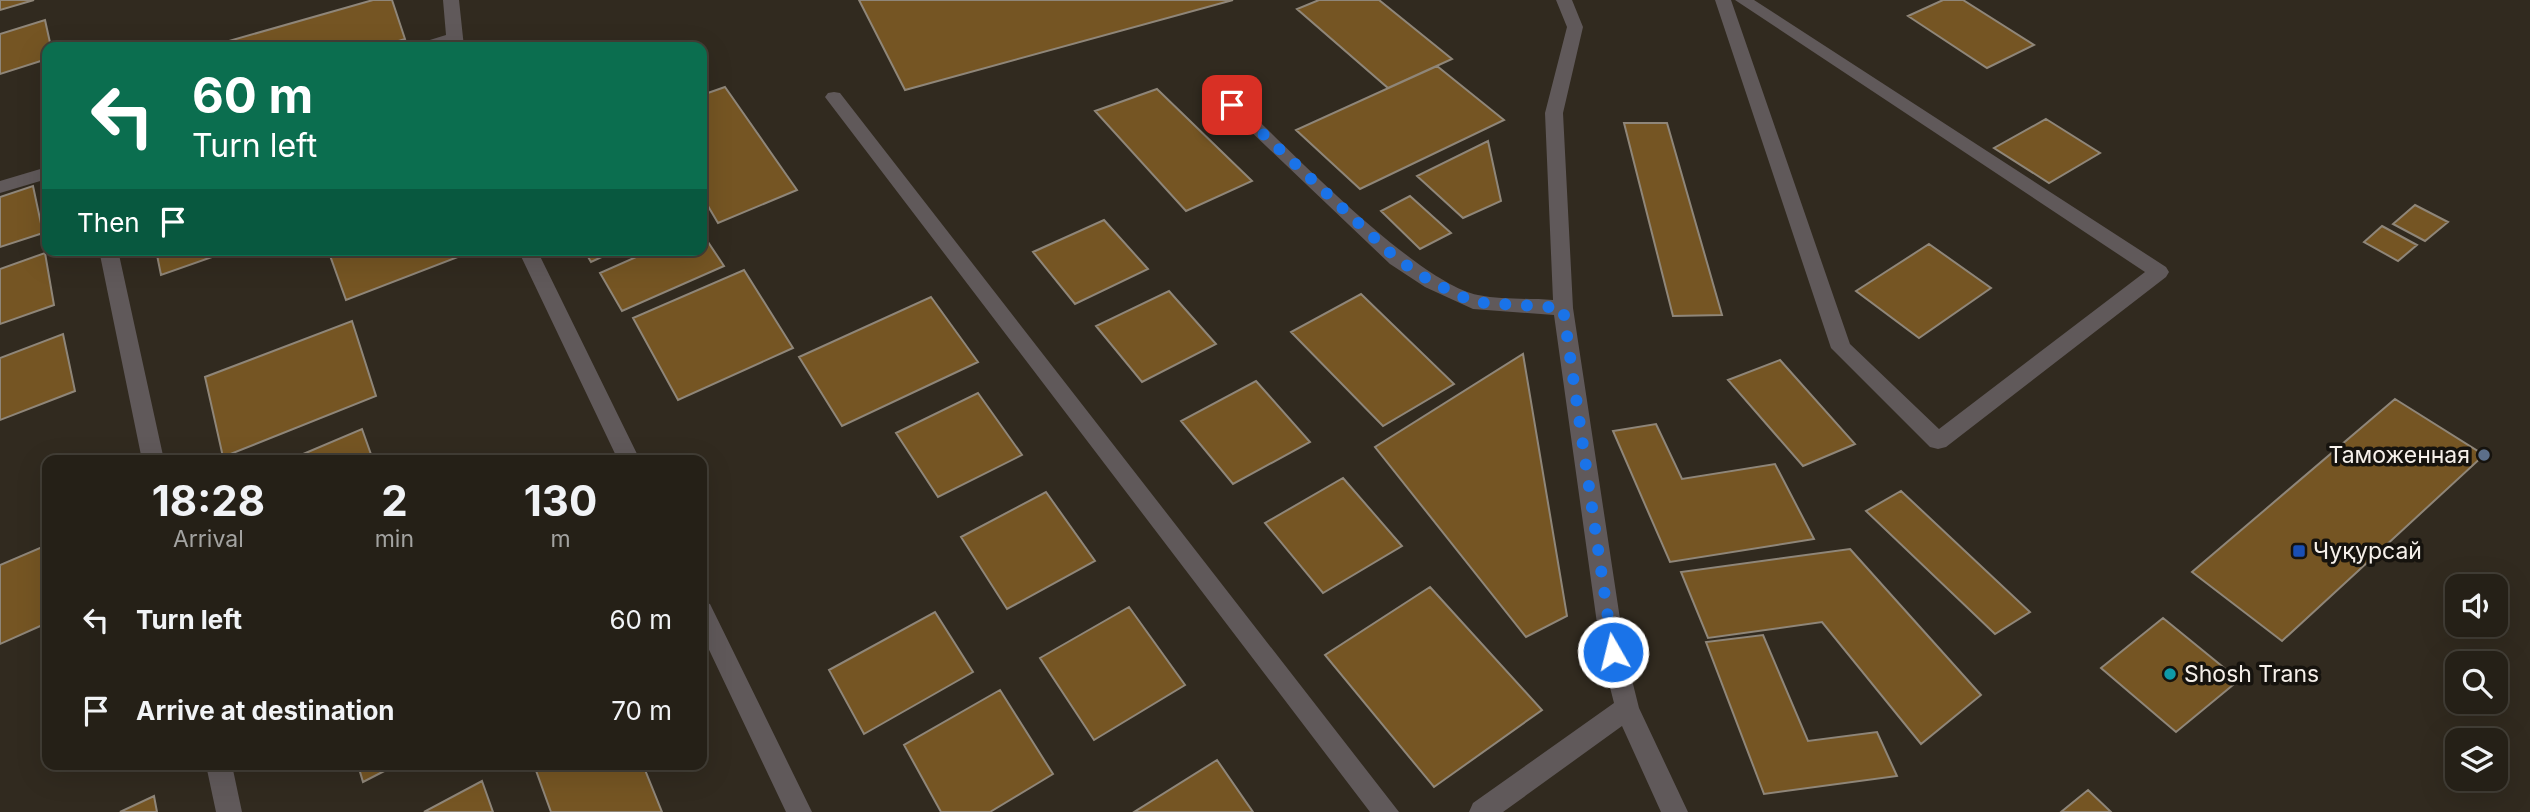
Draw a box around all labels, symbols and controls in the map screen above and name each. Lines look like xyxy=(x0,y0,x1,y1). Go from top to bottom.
text: 60 m xyxy=(192,66,313,125)
icon: left xyxy=(77,70,168,161)
pin xyxy=(1202,75,1262,135)
icon: arrive xyxy=(1213,86,1251,124)
text: Turn left xyxy=(192,126,317,165)
icon: arrive xyxy=(154,203,192,241)
text: Then xyxy=(77,207,140,238)
place label: Таможенная xyxy=(2329,441,2470,469)
marker: Таможенная xyxy=(2476,447,2492,463)
text: 18:28 xyxy=(152,475,265,526)
text: 2 xyxy=(381,475,408,526)
text: 130 xyxy=(524,475,597,526)
text: Arrival xyxy=(173,525,244,553)
text: min xyxy=(375,525,414,553)
text: m xyxy=(550,525,571,553)
place label: Чуқурсай xyxy=(2313,537,2422,565)
marker: Чуқурсай xyxy=(2291,543,2307,559)
map controls xyxy=(2445,574,2508,791)
button: sound xyxy=(2445,574,2508,637)
icon: left xyxy=(77,601,115,639)
text: Turn left xyxy=(136,604,242,635)
text: 60 m xyxy=(609,604,672,635)
position arrow xyxy=(1576,615,1650,689)
button: search xyxy=(2445,651,2508,714)
place label: Shosh Trans xyxy=(2184,660,2319,688)
marker: Shosh Trans xyxy=(2162,666,2178,682)
icon: arrive xyxy=(77,692,115,730)
text: Arrive at destination xyxy=(136,695,395,726)
text: 70 m xyxy=(611,695,672,726)
button: layers xyxy=(2445,728,2508,791)

